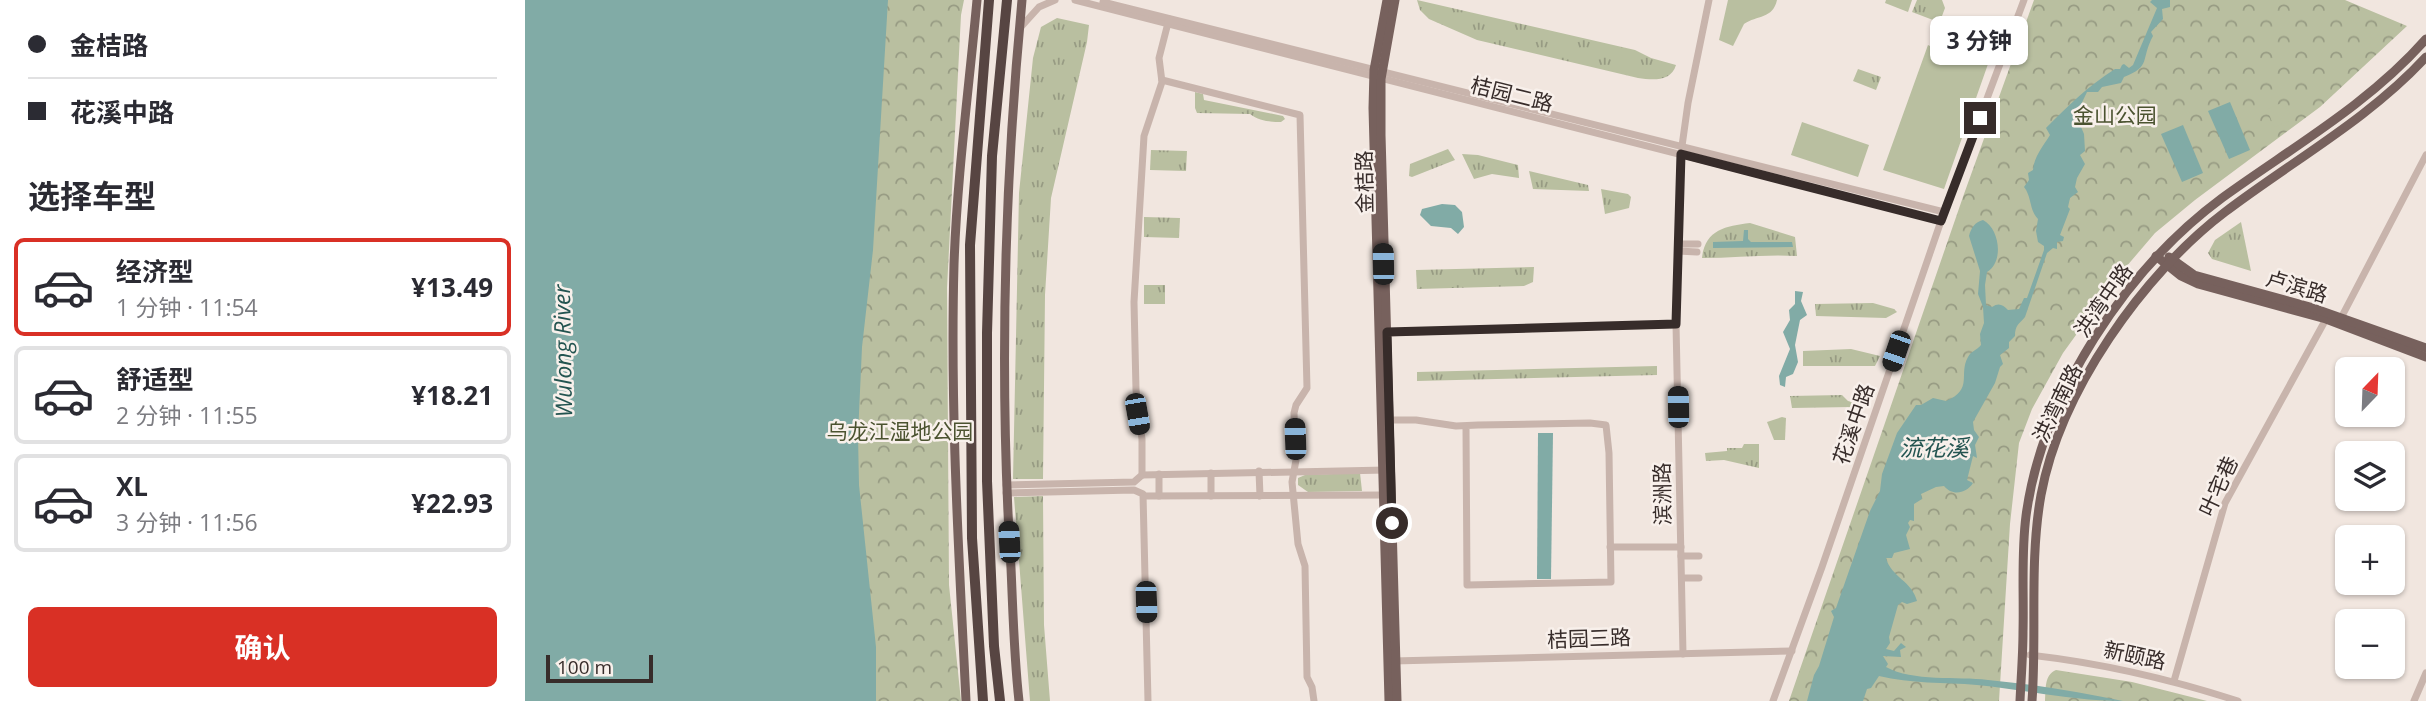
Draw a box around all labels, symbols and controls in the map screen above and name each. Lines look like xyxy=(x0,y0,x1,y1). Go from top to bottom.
callout: 3 分钟 xyxy=(1931,17,2029,66)
text: 3 分钟 xyxy=(1946,24,2012,56)
text: 金桔路 xyxy=(70,27,148,63)
street label: 桔园二路 xyxy=(1468,70,1556,118)
text: 花溪中路 xyxy=(70,94,174,130)
park label: 金山公园 xyxy=(2073,101,2157,129)
route end xyxy=(1964,102,1996,134)
street label: 金桔路 xyxy=(1349,150,1379,214)
text: 选择车型 xyxy=(28,174,156,217)
car xyxy=(1373,243,1394,285)
text: 经济型 xyxy=(116,253,194,289)
icon: car xyxy=(32,256,95,319)
street label: 洪湾中路 xyxy=(2067,258,2139,342)
street label: 卢滨路 xyxy=(2263,263,2331,309)
text: ¥13.49 xyxy=(411,269,493,305)
water label: Wulong River xyxy=(545,283,579,418)
text: 1 分钟 · 11:54 xyxy=(116,291,258,323)
car xyxy=(1880,328,1913,374)
north arrow xyxy=(2335,357,2405,427)
map controls xyxy=(2335,357,2405,679)
street label: 洪湾南路 xyxy=(2026,359,2088,447)
text: 舒适型 xyxy=(116,361,194,397)
icon: car xyxy=(32,364,95,427)
text: ¥18.21 xyxy=(411,377,493,413)
street label: 花溪中路 xyxy=(1826,380,1880,468)
car xyxy=(1668,386,1689,428)
car xyxy=(1124,391,1151,437)
text: 2 分钟 · 11:55 xyxy=(116,399,258,431)
park label: 乌龙江湿地公园 xyxy=(827,417,974,445)
car xyxy=(1284,418,1307,460)
water label: 流花溪 xyxy=(1900,431,1972,463)
button: layers xyxy=(2335,441,2405,511)
street label: 叶宅巷 xyxy=(2192,452,2244,520)
street label: 滨洲路 xyxy=(1647,462,1677,526)
text: XL xyxy=(116,468,148,504)
icon: car xyxy=(32,472,95,535)
text: ¥22.93 xyxy=(411,485,493,521)
text: 3 分钟 · 11:56 xyxy=(116,506,258,538)
route start xyxy=(1376,507,1408,539)
car xyxy=(998,520,1021,564)
button: + xyxy=(2335,525,2405,595)
car xyxy=(1135,581,1158,623)
button: 确认 xyxy=(28,607,497,687)
button: − xyxy=(2335,609,2405,679)
street label: 桔园三路 xyxy=(1547,623,1631,653)
street label: 新颐路 xyxy=(2101,635,2169,675)
scale bar xyxy=(546,652,653,684)
text: 100 m xyxy=(557,654,612,680)

